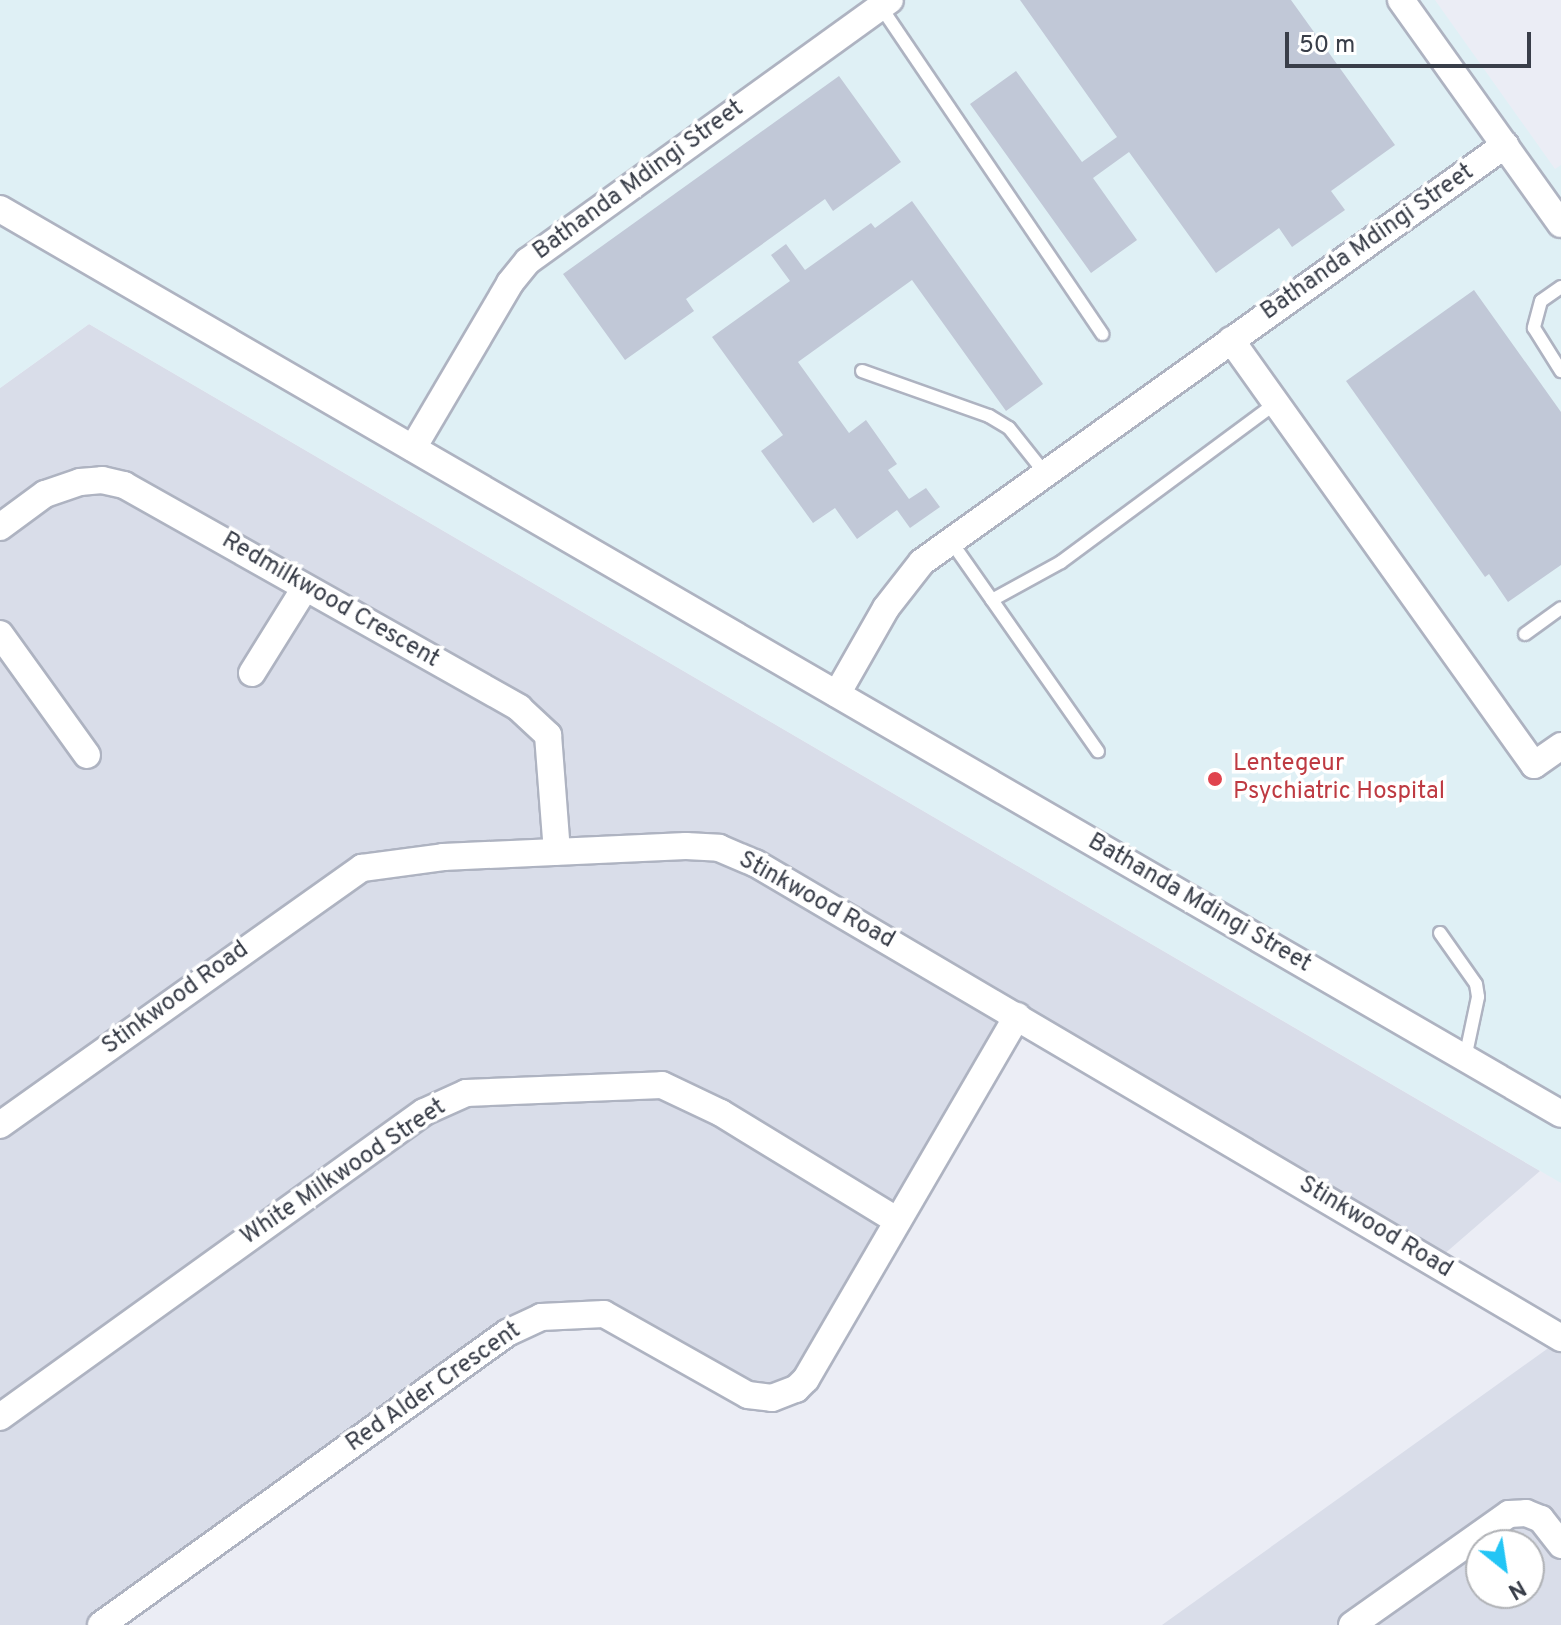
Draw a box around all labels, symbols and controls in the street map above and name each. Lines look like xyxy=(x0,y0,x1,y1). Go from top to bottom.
scale bar xyxy=(1289,16,1535,66)
text: 50 m xyxy=(1299,31,1355,61)
street label: Bathanda Mdingi Street xyxy=(528,95,750,267)
street label: Bathanda Mdingi Street xyxy=(1256,159,1480,327)
street label: Redmilkwood Crescent xyxy=(216,527,444,675)
place label: Lentegeur Psychiatric Hospital xyxy=(1233,751,1445,807)
marker: Lentegeur Psychiatric Hospital xyxy=(1204,768,1226,790)
street label: Bathanda Mdingi Street xyxy=(1082,828,1316,980)
street label: Stinkwood Road xyxy=(733,846,899,956)
street label: Stinkwood Road xyxy=(97,936,255,1062)
street label: White Milkwood Street xyxy=(236,1094,452,1252)
street label: Stinkwood Road xyxy=(1293,1171,1457,1285)
street label: Red Alder Crescent xyxy=(341,1317,527,1459)
north arrow xyxy=(1465,1529,1545,1609)
text: N xyxy=(1503,1573,1530,1604)

